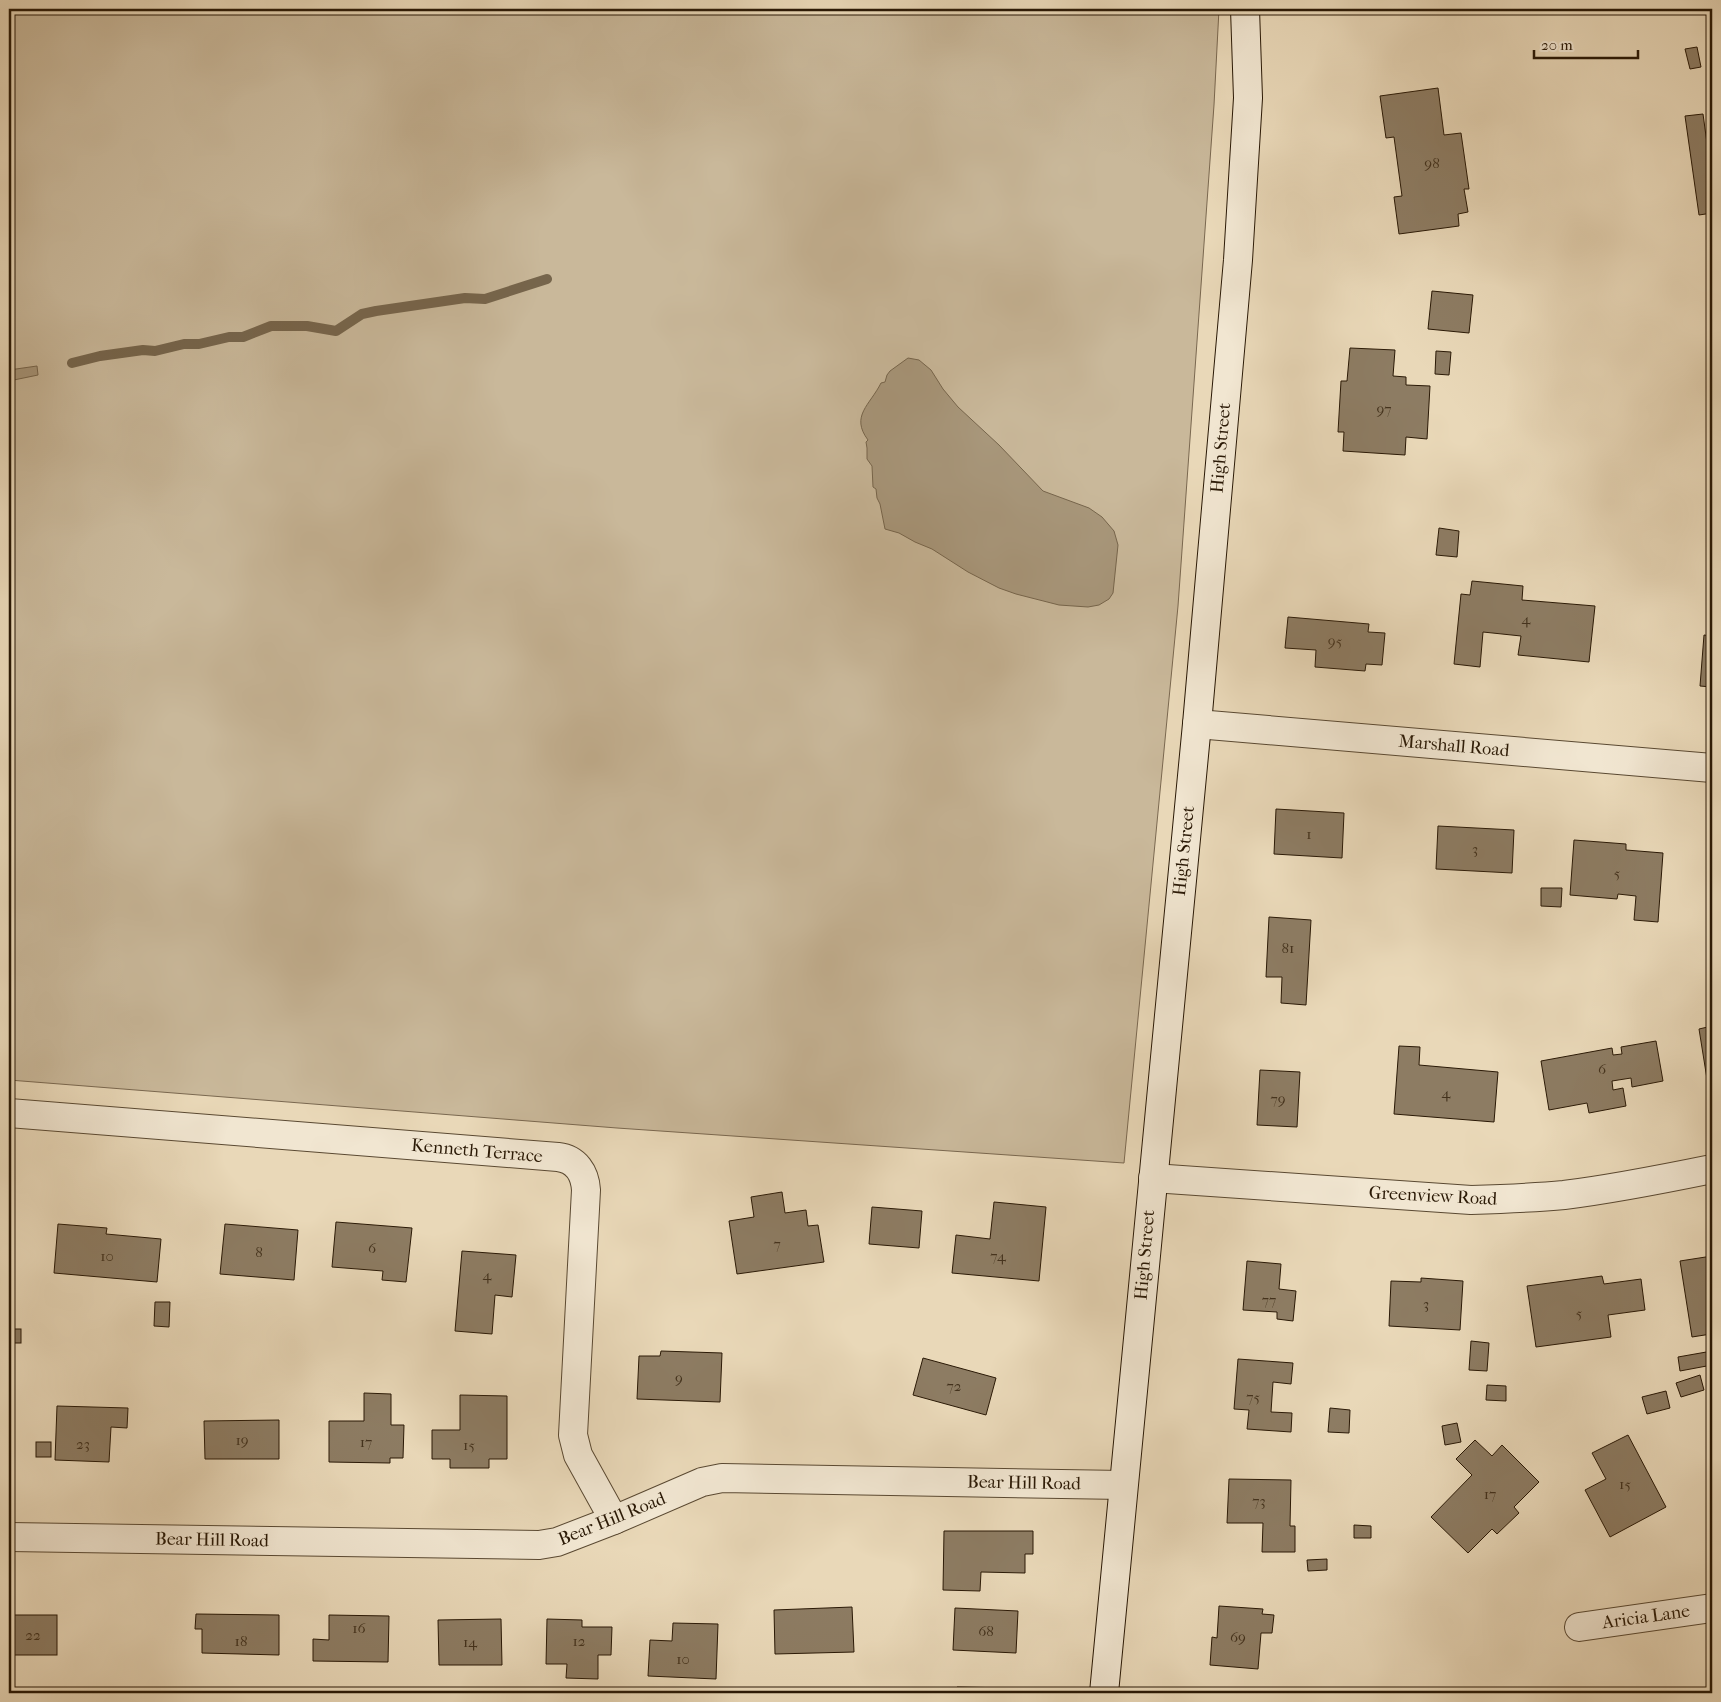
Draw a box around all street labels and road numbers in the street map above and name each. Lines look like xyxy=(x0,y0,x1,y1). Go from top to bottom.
street label: High Street xyxy=(1207,401,1235,494)
street label: Marshall Road xyxy=(1398,731,1511,761)
street label: High Street xyxy=(1169,804,1199,897)
street label: Kenneth Terrace xyxy=(410,1135,544,1167)
street label: Greenview Road xyxy=(1368,1182,1498,1210)
street label: High Street xyxy=(1131,1208,1159,1301)
street label: Bear Hill Road xyxy=(967,1472,1081,1494)
street label: Bear Hill Road xyxy=(555,1488,669,1550)
street label: Bear Hill Road xyxy=(155,1529,269,1551)
street label: Aricia Lane xyxy=(1600,1600,1691,1634)

